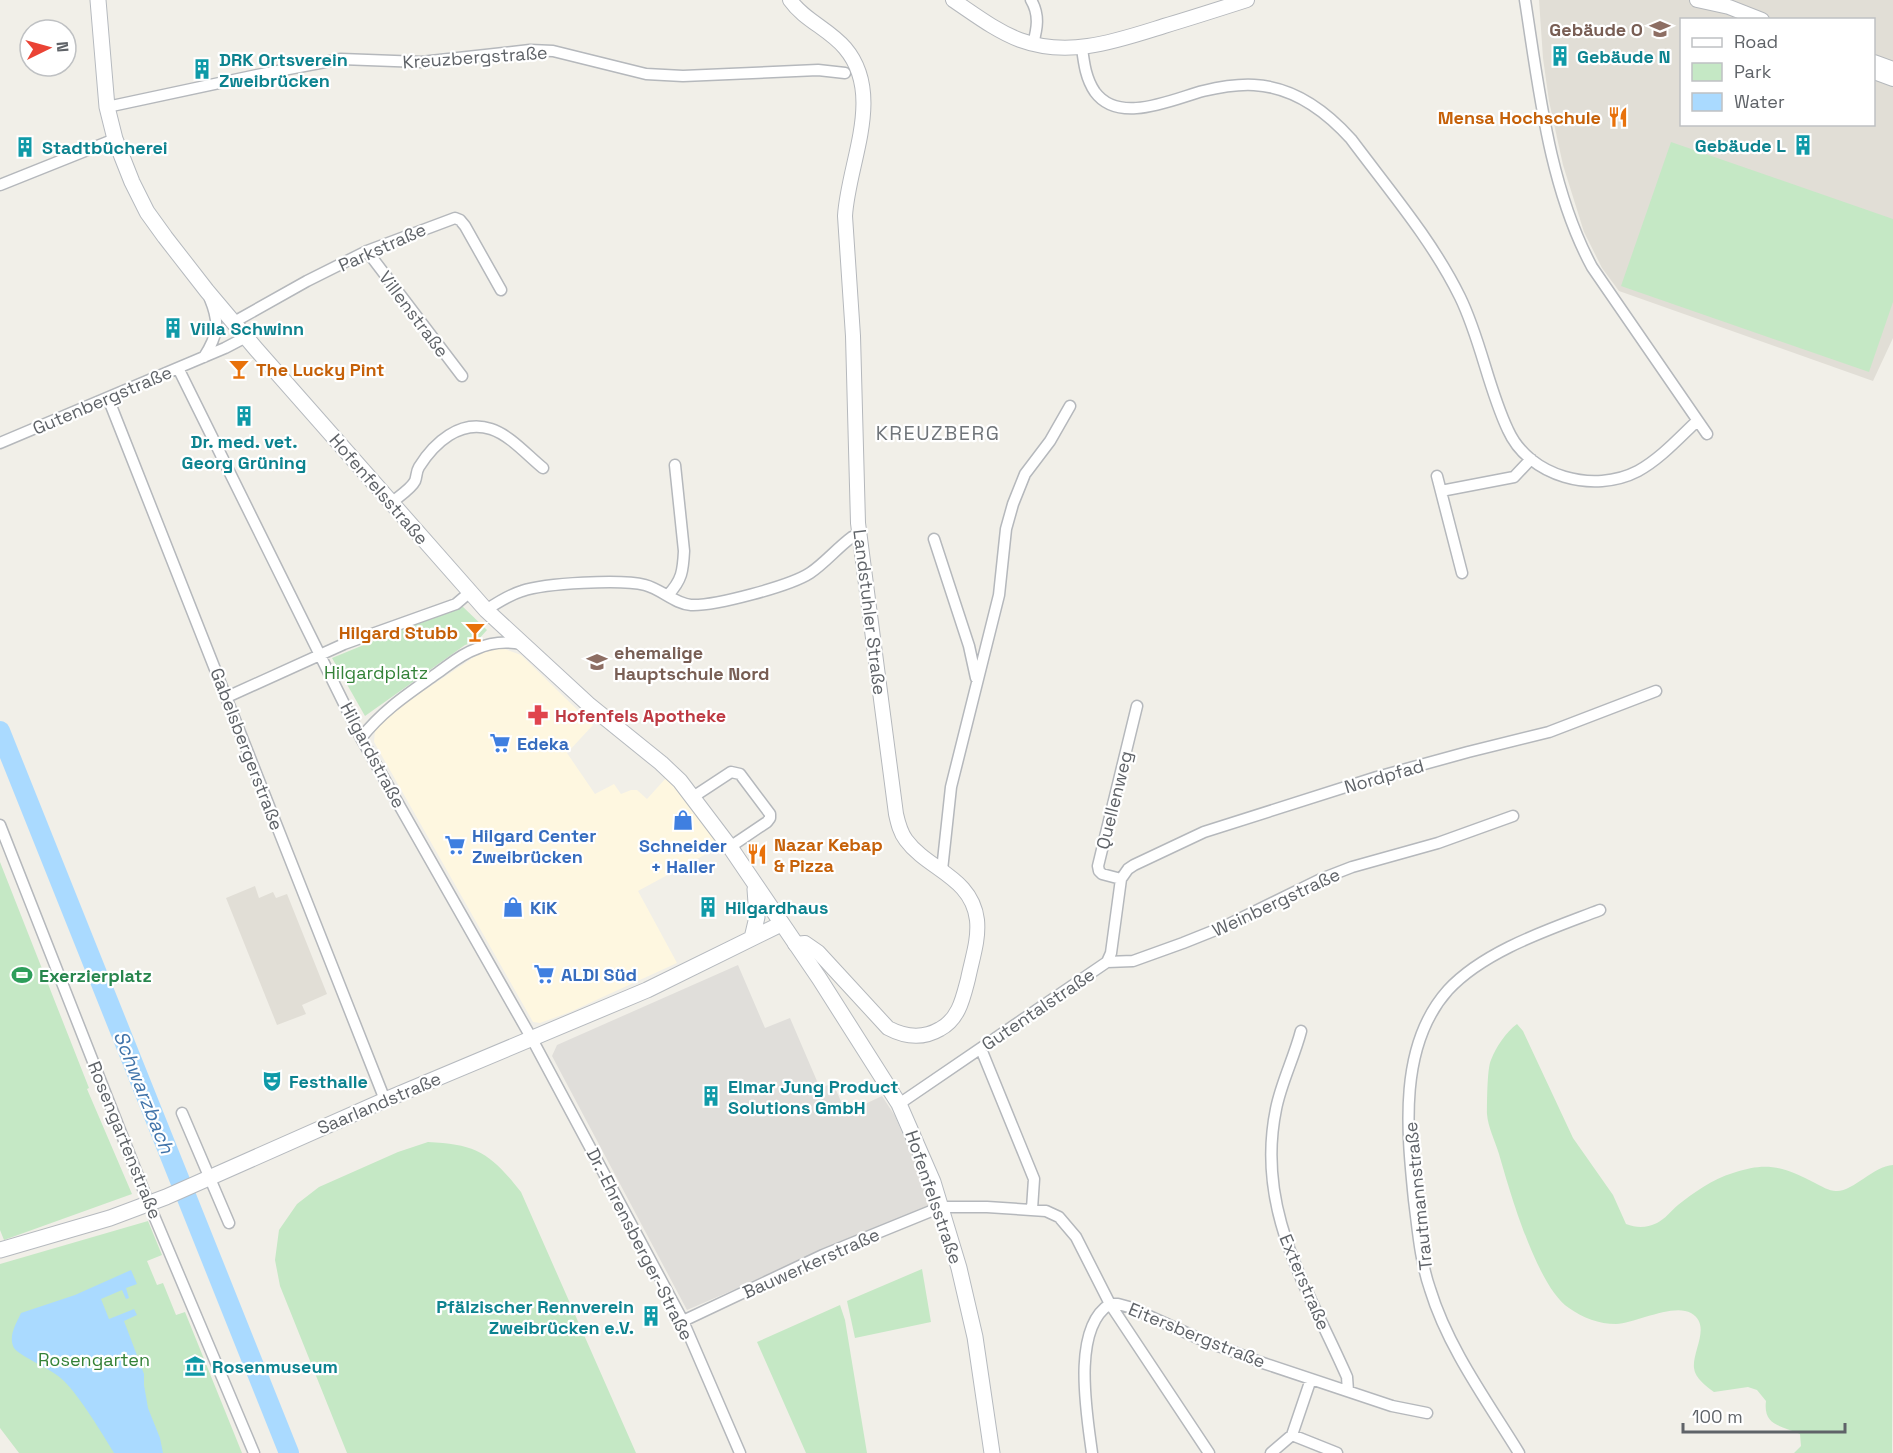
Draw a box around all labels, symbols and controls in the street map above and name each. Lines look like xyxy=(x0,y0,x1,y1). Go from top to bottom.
school or university icon: Gebäude O xyxy=(1648,17,1672,41)
north arrow xyxy=(18,18,78,78)
place label: Gebäude O xyxy=(1549,18,1643,41)
legend xyxy=(1680,18,1875,126)
text: Road xyxy=(1734,30,1778,53)
text: N xyxy=(52,40,73,53)
street label: Kreuzbergstraße xyxy=(402,40,548,74)
building icon: Gebäude N xyxy=(1548,44,1572,68)
place label: Gebäude N xyxy=(1577,45,1671,68)
place label: DRK Ortsverein Zweibrücken xyxy=(219,48,348,92)
building icon: DRK Ortsverein Zweibrücken xyxy=(190,57,214,81)
text: Park xyxy=(1734,60,1772,83)
text: Water xyxy=(1734,90,1785,113)
restaurant icon: Mensa Hochschule xyxy=(1606,105,1630,129)
place label: Mensa Hochschule xyxy=(1438,106,1601,129)
building icon: Gebäude L xyxy=(1791,133,1815,157)
place label: Gebäude L xyxy=(1695,134,1786,157)
building icon: Stadtbücherei xyxy=(13,135,37,159)
place label: Stadtbücherei xyxy=(42,136,168,159)
street label: Parkstraße xyxy=(335,217,429,277)
street label: Villenstraße xyxy=(374,266,454,362)
building icon: Villa Schwinn xyxy=(161,316,185,340)
place label: Villa Schwinn xyxy=(190,317,304,340)
bar icon: The Lucky Pint xyxy=(227,357,251,381)
place label: The Lucky Pint xyxy=(256,358,385,381)
street label: Gutenbergstraße xyxy=(29,360,175,440)
building icon: Dr. med. vet. Georg Grüning xyxy=(232,404,256,428)
district label: KREUZBERG xyxy=(876,420,1000,446)
street label: Hofenfelsstraße xyxy=(324,429,434,549)
place label: Dr. med. vet. Georg Grüning xyxy=(182,430,306,474)
street label: Landstuhler Straße xyxy=(848,528,892,696)
bar icon: Hilgard Stubb xyxy=(463,620,487,644)
place label: Hilgard Stubb xyxy=(339,621,458,644)
place label: ehemalige Hauptschule Nord xyxy=(614,641,770,685)
school or university icon: ehemalige Hauptschule Nord xyxy=(585,650,609,674)
park label: Hilgardplatz xyxy=(324,661,428,684)
street label: Gabelsbergerstraße xyxy=(205,664,289,834)
street label: Hilgardstraße xyxy=(335,698,411,812)
pharmacy icon: Hofenfels Apotheke xyxy=(526,703,550,727)
place label: Hofenfels Apotheke xyxy=(555,704,726,727)
supermarket icon: Edeka xyxy=(488,731,512,755)
place label: Edeka xyxy=(517,732,570,755)
street label: Quellenweg xyxy=(1091,748,1137,852)
street label: Nordpfad xyxy=(1341,754,1427,798)
shop icon: Schneider + Haller xyxy=(671,808,695,832)
place label: Hilgard Center Zweibrücken xyxy=(472,824,596,868)
supermarket icon: Hilgard Center Zweibrücken xyxy=(443,833,467,857)
place label: Nazar Kebap & Pizza xyxy=(774,833,883,877)
place label: Schneider + Haller xyxy=(639,834,727,878)
restaurant icon: Nazar Kebap & Pizza xyxy=(745,842,769,866)
street label: Weinbergstraße xyxy=(1209,862,1343,942)
shop icon: KiK xyxy=(501,895,525,919)
building icon: Hilgardhaus xyxy=(696,895,720,919)
place label: KiK xyxy=(530,896,558,919)
place label: Hilgardhaus xyxy=(725,896,828,919)
supermarket icon: ALDI Süd xyxy=(532,962,556,986)
sports icon: Exerzierplatz xyxy=(10,963,34,987)
place label: ALDI Süd xyxy=(561,963,637,986)
street label: Gutentalstraße xyxy=(977,963,1099,1055)
place label: Exerzierplatz xyxy=(39,964,152,987)
water label: Schwarzbach xyxy=(108,1027,181,1158)
street label: Rosengartenstraße xyxy=(83,1058,167,1222)
street label: Saarlandstraße xyxy=(314,1067,444,1139)
theatre icon: Festhalle xyxy=(260,1069,284,1093)
place label: Festhalle xyxy=(289,1070,368,1093)
place label: Elmar Jung Product Solutions GmbH xyxy=(728,1075,899,1119)
building icon: Elmar Jung Product Solutions GmbH xyxy=(699,1084,723,1108)
street label: Trautmannstraße xyxy=(1399,1121,1437,1271)
street label: Hofenfelsstraße xyxy=(900,1127,968,1267)
street label: Dr.-Ehrensberger-Straße xyxy=(581,1144,699,1344)
street label: Bauwerkerstraße xyxy=(739,1222,883,1304)
street label: Exterstraße xyxy=(1274,1230,1336,1334)
place label: Pfälzischer Rennverein Zweibrücken e.V. xyxy=(436,1295,634,1339)
street label: Eitersbergstraße xyxy=(1125,1297,1269,1373)
building icon: Pfälzischer Rennverein Zweibrücken e.V. xyxy=(639,1304,663,1328)
park label: Rosengarten xyxy=(38,1348,150,1371)
museum icon: Rosenmuseum xyxy=(183,1354,207,1378)
place label: Rosenmuseum xyxy=(212,1355,338,1378)
scale bar xyxy=(1683,1396,1845,1434)
text: 100 m xyxy=(1692,1405,1743,1428)

